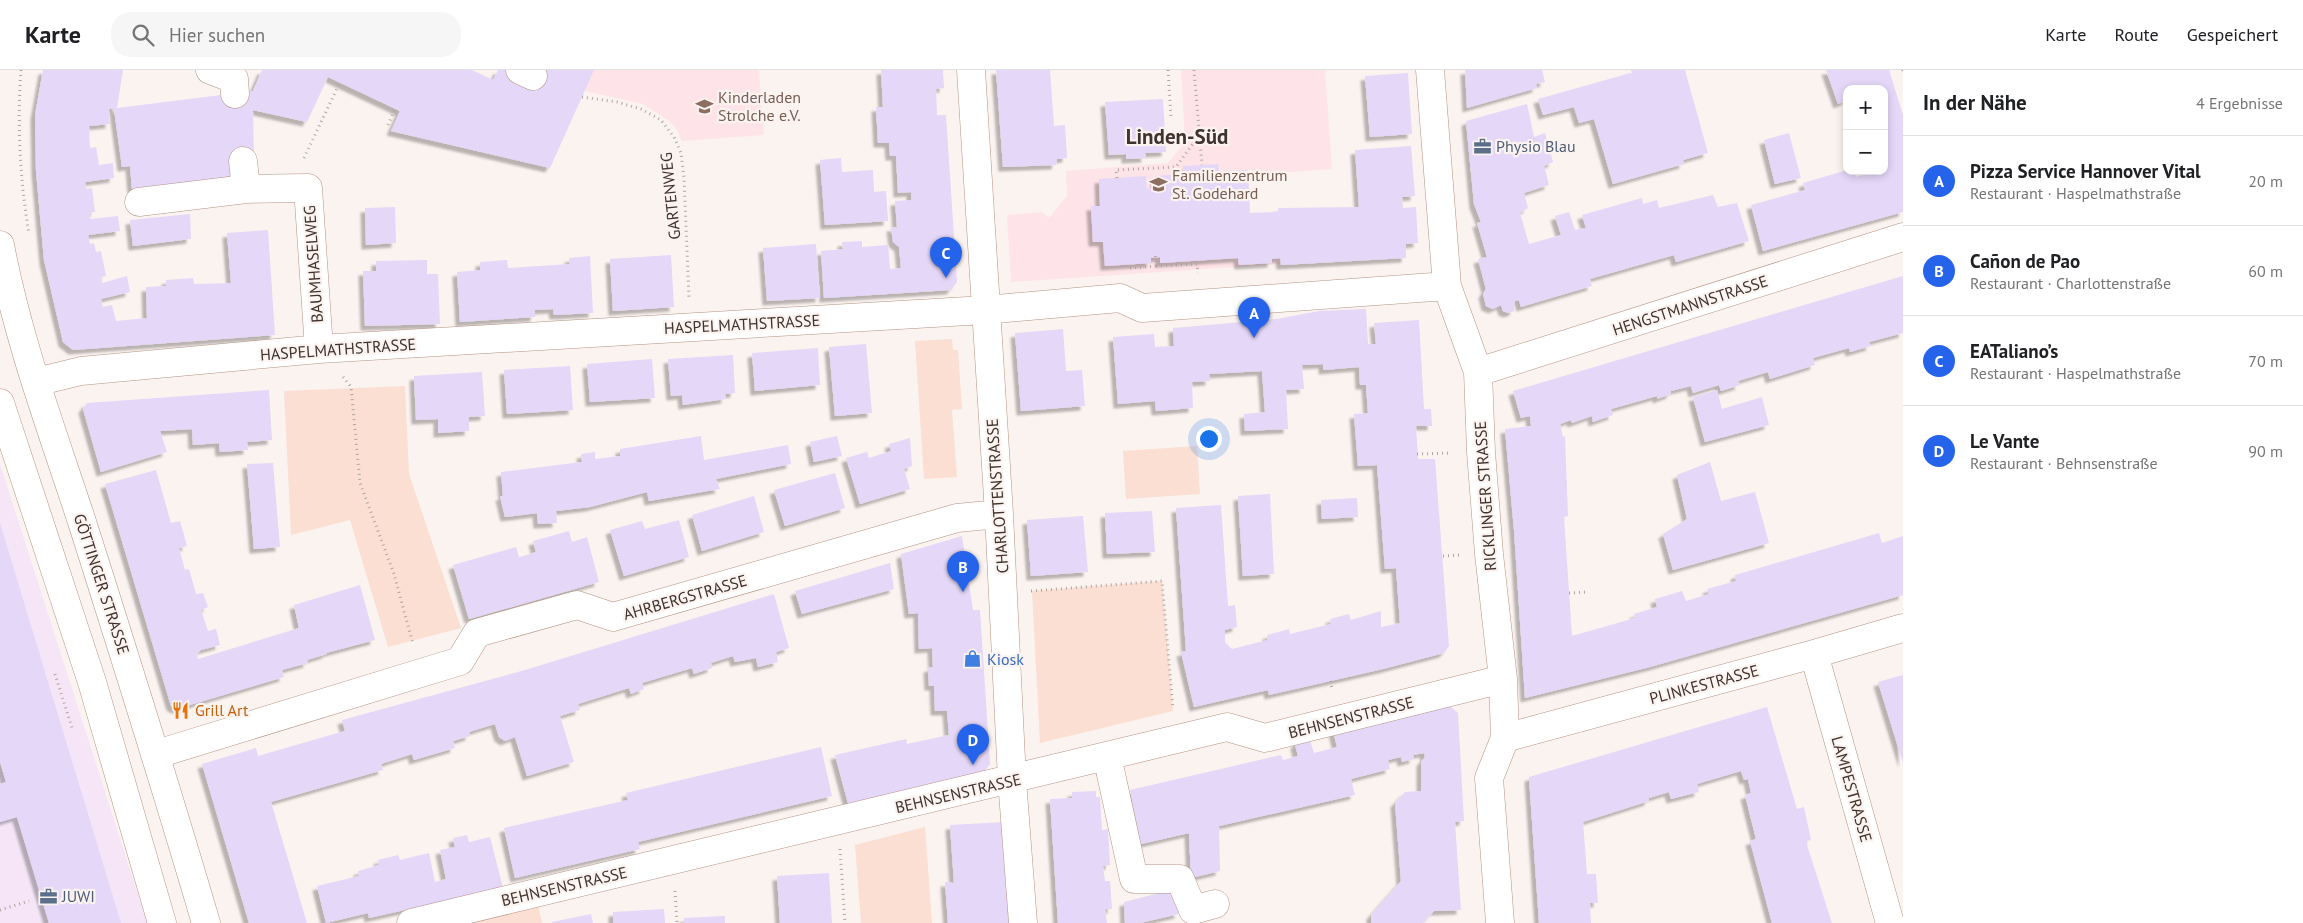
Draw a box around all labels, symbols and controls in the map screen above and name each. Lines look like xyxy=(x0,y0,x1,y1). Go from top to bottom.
search box xyxy=(111,12,461,57)
text: Karte xyxy=(25,19,81,50)
icon: search xyxy=(129,21,157,49)
text: Hier suchen xyxy=(169,23,265,47)
text: Karte xyxy=(2045,23,2086,46)
text: Route xyxy=(2114,23,2159,46)
text: Gespeichert xyxy=(2187,23,2278,46)
map controls xyxy=(1843,85,1888,175)
button: + xyxy=(1843,85,1888,130)
place label: Kinderladen Strolche e.V. xyxy=(718,87,801,125)
text: In der Nähe xyxy=(1923,89,2027,116)
text: 4 Ergebnisse xyxy=(2196,93,2283,113)
school or university icon: Kinderladen Strolche e.V. xyxy=(694,96,714,116)
district label: Linden-Süd xyxy=(1126,123,1228,150)
button: − xyxy=(1843,130,1888,175)
office icon: Physio Blau xyxy=(1472,136,1492,156)
place label: Physio Blau xyxy=(1496,136,1576,156)
street label: GARTENWEG xyxy=(655,151,685,241)
text: Pizza Service Hannover Vital xyxy=(1970,159,2201,183)
place label: Familienzentrum St. Godehard xyxy=(1172,165,1288,203)
text: A xyxy=(1934,171,1944,191)
text: 20 m xyxy=(2248,171,2283,191)
school or university icon: Familienzentrum St. Godehard xyxy=(1148,174,1168,194)
text: Restaurant · Haspelmathstraße xyxy=(1970,183,2181,203)
street label: BAUMHASELWEG xyxy=(299,205,327,323)
pin: C xyxy=(930,237,962,278)
text: Cañon de Pao xyxy=(1970,249,2080,273)
text: B xyxy=(1934,261,1944,281)
text: 60 m xyxy=(2248,261,2283,281)
street label: HENGSTMANNSTRASSE xyxy=(1610,270,1770,340)
text: Restaurant · Charlottenstraße xyxy=(1970,273,2171,293)
pin: A xyxy=(1238,297,1270,338)
street label: HASPELMATHSTRASSE xyxy=(663,310,821,338)
street label: HASPELMATHSTRASSE xyxy=(259,334,417,364)
text: EATaliano’s xyxy=(1970,339,2058,363)
text: C xyxy=(1935,351,1943,371)
text: 70 m xyxy=(2248,351,2283,371)
text: Restaurant · Haspelmathstraße xyxy=(1970,363,2181,383)
street label: CHARLOTTENSTRASSE xyxy=(982,418,1012,574)
street label: RICKLINGER STRASSE xyxy=(1470,420,1500,572)
your location xyxy=(1196,426,1222,452)
text: Le Vante xyxy=(1970,429,2039,453)
text: D xyxy=(1934,441,1944,461)
text: 90 m xyxy=(2248,441,2283,461)
text: Restaurant · Behnsenstraße xyxy=(1970,453,2158,473)
street label: GÖTTINGER STRASSE xyxy=(70,511,134,657)
pin: B xyxy=(947,551,979,592)
street label: AHRBERGSTRASSE xyxy=(621,570,749,624)
shop icon: Kiosk xyxy=(963,649,983,669)
place label: Kiosk xyxy=(987,649,1024,669)
street label: PLINKESTRASSE xyxy=(1647,660,1761,708)
street label: BEHNSENSTRASSE xyxy=(1286,692,1416,742)
restaurant icon: Grill Art xyxy=(171,700,191,720)
place label: Grill Art xyxy=(195,700,249,720)
pin: D xyxy=(957,724,989,765)
street label: LAMPESTRASSE xyxy=(1827,734,1877,844)
street label: BEHNSENSTRASSE xyxy=(893,769,1023,817)
street label: BEHNSENSTRASSE xyxy=(499,862,629,910)
office icon: JUWI xyxy=(38,886,58,906)
place label: JUWI xyxy=(61,886,95,906)

